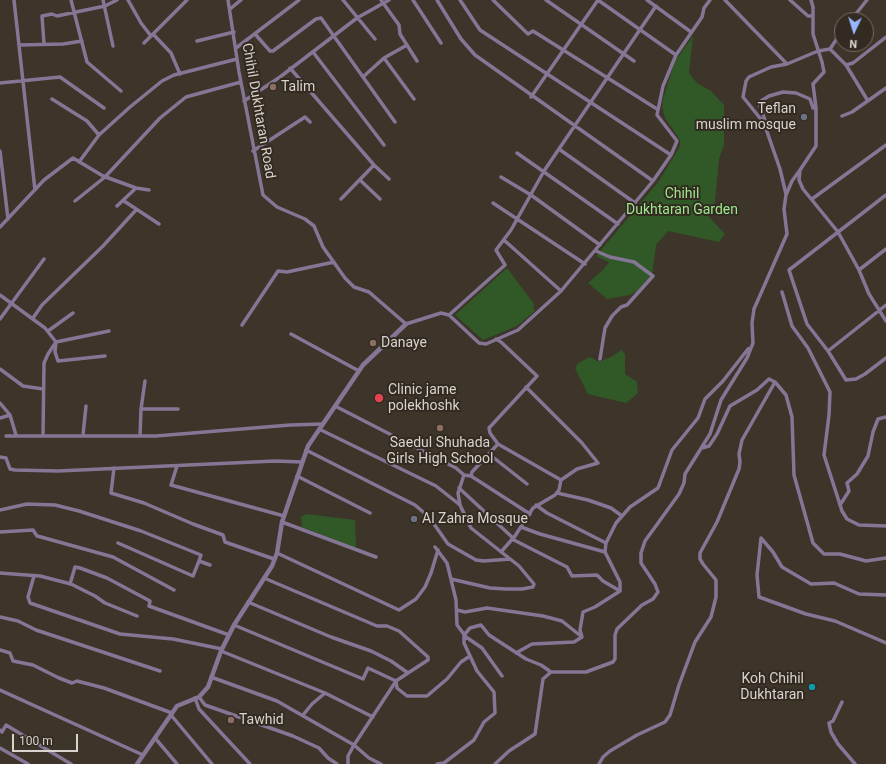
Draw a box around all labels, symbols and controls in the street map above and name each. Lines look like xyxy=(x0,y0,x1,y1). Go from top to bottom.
north arrow xyxy=(834,12,874,52)
text: N xyxy=(849,37,858,50)
street label: Chihil Dukhtaran Road xyxy=(238,42,278,180)
place label: Talim xyxy=(281,79,315,95)
marker: Talim xyxy=(268,82,278,92)
place label: Teflan muslim mosque xyxy=(696,101,796,134)
marker: Teflan muslim mosque xyxy=(799,112,809,122)
park label: Chihil Dukhtaran Garden xyxy=(626,186,738,218)
place label: Danaye xyxy=(381,335,427,351)
marker: Danaye xyxy=(368,338,378,348)
place label: Clinic jame polekhoshk xyxy=(388,382,459,414)
marker: Clinic jame polekhoshk xyxy=(373,392,385,404)
marker: Saedul Shuhada Girls High School xyxy=(435,423,445,433)
place label: Saedul Shuhada Girls High School xyxy=(387,435,493,468)
place label: Al Zahra Mosque xyxy=(422,511,528,527)
marker: Al Zahra Mosque xyxy=(409,514,419,524)
place label: Koh Chihil Dukhtaran xyxy=(740,671,804,704)
marker: Koh Chihil Dukhtaran xyxy=(807,682,817,692)
place label: Tawhid xyxy=(239,712,284,728)
marker: Tawhid xyxy=(226,715,236,725)
scale bar xyxy=(14,726,80,752)
text: 100 m xyxy=(19,734,53,748)

